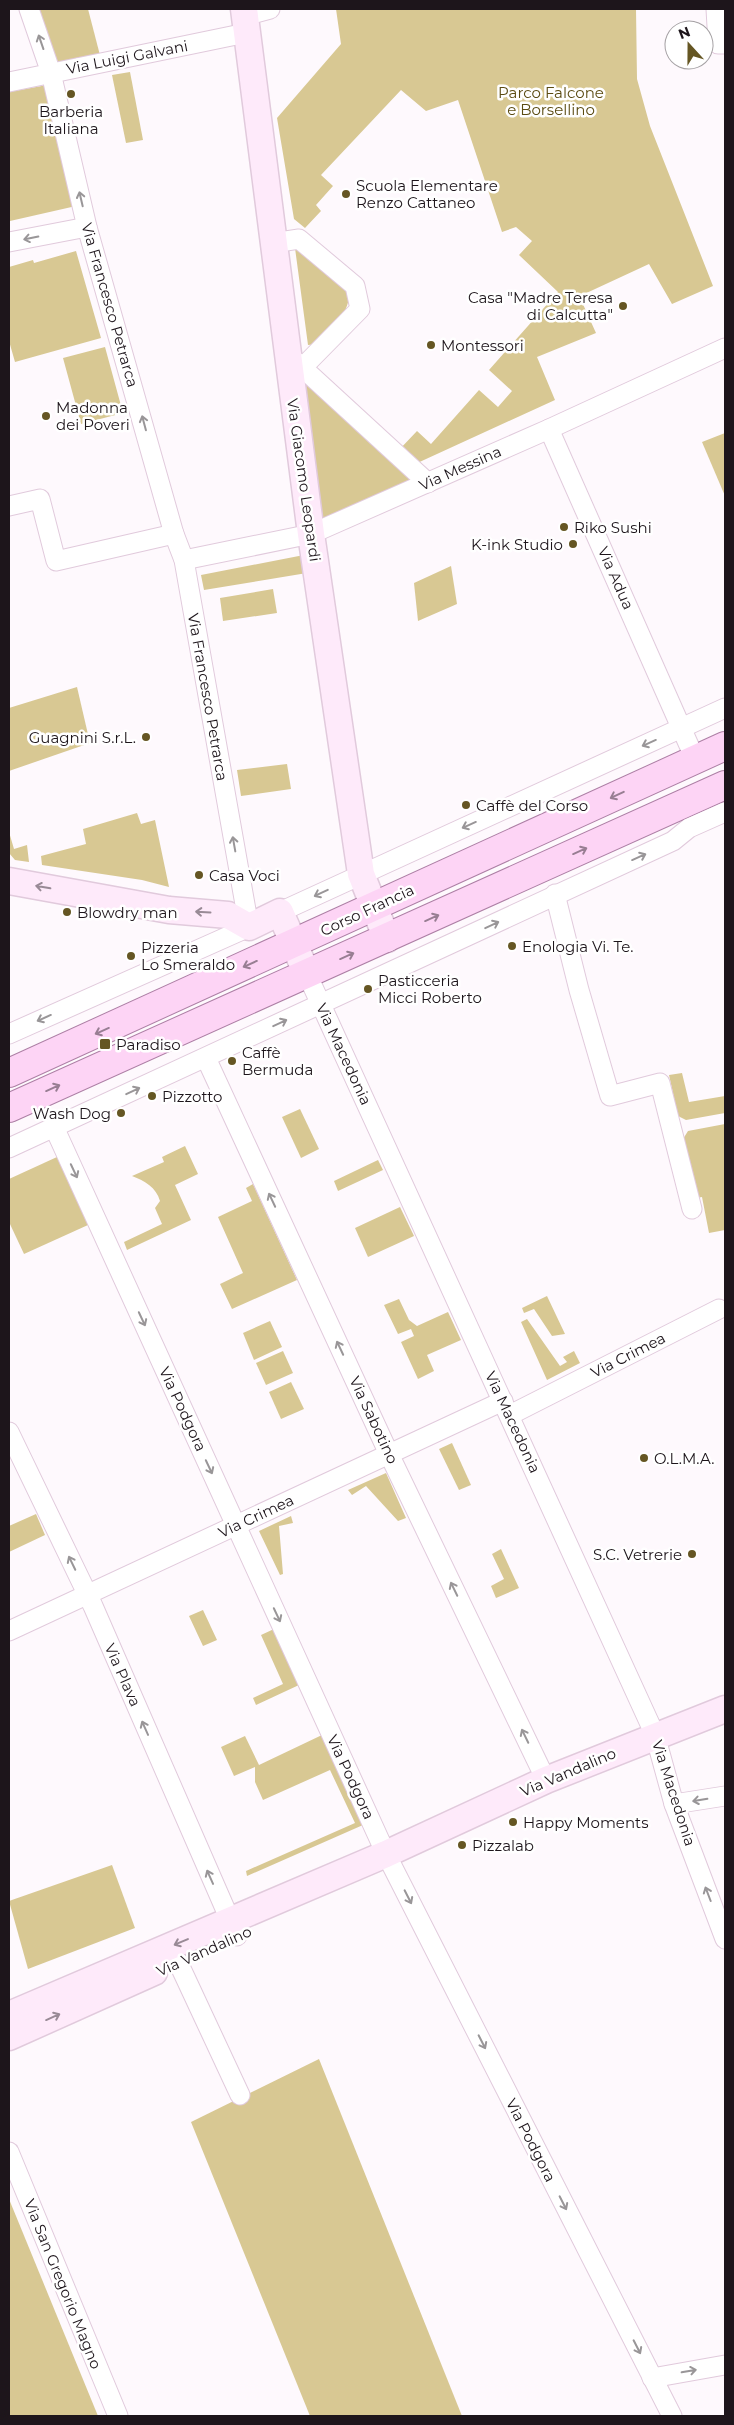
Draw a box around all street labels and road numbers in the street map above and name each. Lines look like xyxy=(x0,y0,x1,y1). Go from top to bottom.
street label: Via Luigi Galvani xyxy=(65,36,189,78)
street label: Via Francesco Petrarca xyxy=(77,221,143,389)
street label: Via Giacomo Leopardi xyxy=(283,397,325,563)
street label: Via Messina xyxy=(416,441,504,495)
street label: Via Adua xyxy=(594,544,638,612)
street label: Via Francesco Petrarca xyxy=(184,612,232,782)
street label: Corso Francia xyxy=(317,880,417,940)
street label: Via Macedonia xyxy=(312,1000,376,1108)
street label: Via Crimea xyxy=(588,1328,668,1382)
street label: Via Podgora xyxy=(155,1364,211,1454)
street label: Via Macedonia xyxy=(481,1368,545,1476)
street label: Via Sabotino xyxy=(345,1373,403,1467)
street label: Via Crimea xyxy=(215,1490,297,1542)
street label: Via Plava xyxy=(101,1640,145,1710)
street label: Via Podgora xyxy=(323,1732,379,1822)
street label: Via Macedonia xyxy=(648,1738,700,1848)
street label: Via Vandalino xyxy=(517,1743,619,1801)
street label: Via Vandalino xyxy=(153,1922,255,1980)
street label: Via Podgora xyxy=(502,2095,560,2185)
street label: Via San Gregorio Magno xyxy=(20,2196,106,2372)

